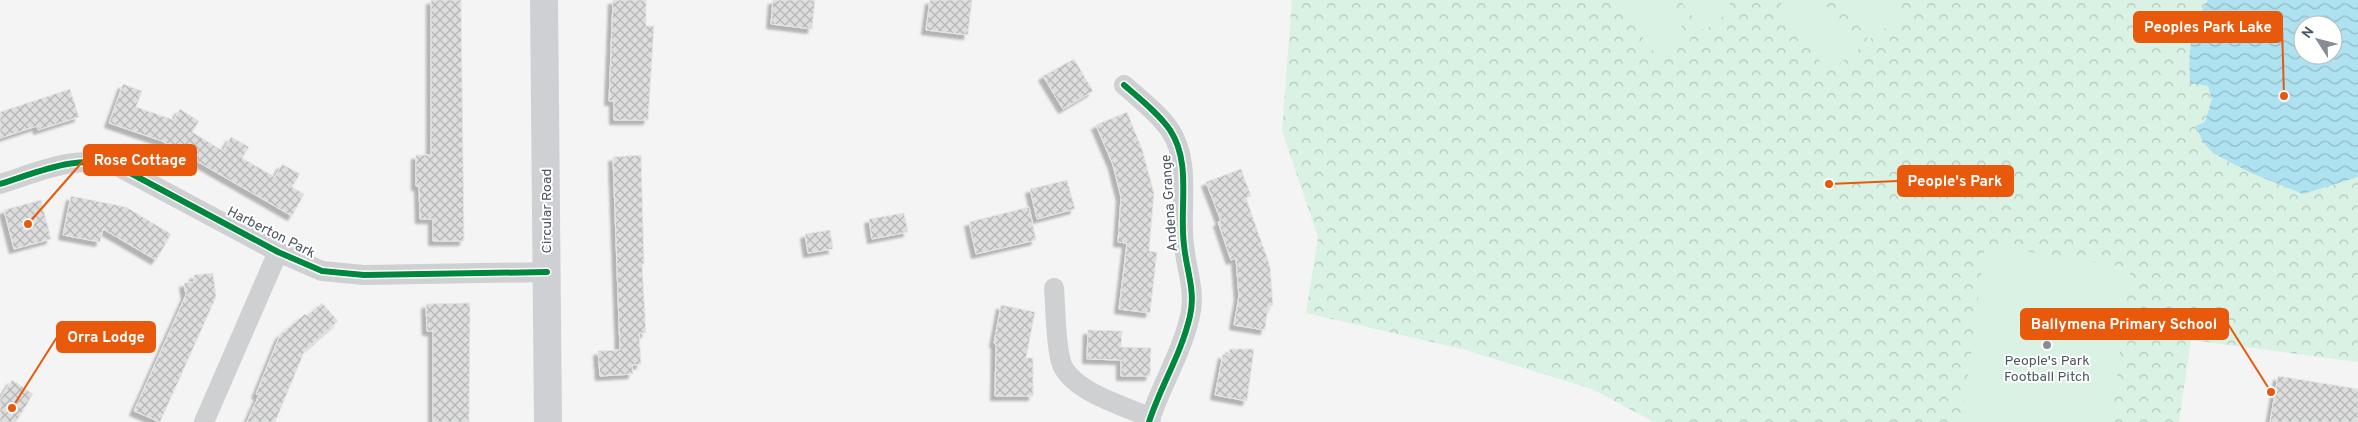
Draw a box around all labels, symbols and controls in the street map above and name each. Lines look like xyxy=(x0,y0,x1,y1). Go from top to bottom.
callout: Peoples Park Lake xyxy=(2134,12,2282,42)
north arrow xyxy=(2293,15,2343,65)
text: Peoples Park Lake xyxy=(2144,19,2272,38)
text: N xyxy=(2299,24,2319,42)
callout: Rose Cottage xyxy=(84,145,196,175)
text: Rose Cottage xyxy=(94,152,186,171)
street label: Andena Grange xyxy=(1158,154,1182,252)
callout: People's Park xyxy=(1898,166,2013,196)
street label: Circular Road xyxy=(539,169,556,253)
text: People's Park xyxy=(1908,173,2002,192)
street label: Harberton Park xyxy=(224,203,318,263)
callout: Ballymena Primary School xyxy=(2021,309,2228,339)
text: Ballymena Primary School xyxy=(2031,316,2217,335)
callout: Orra Lodge xyxy=(57,322,155,352)
text: Orra Lodge xyxy=(67,329,145,348)
marker: People's Park Football Pitch xyxy=(2041,339,2053,351)
place label: People's Park Football Pitch xyxy=(2004,353,2090,386)

